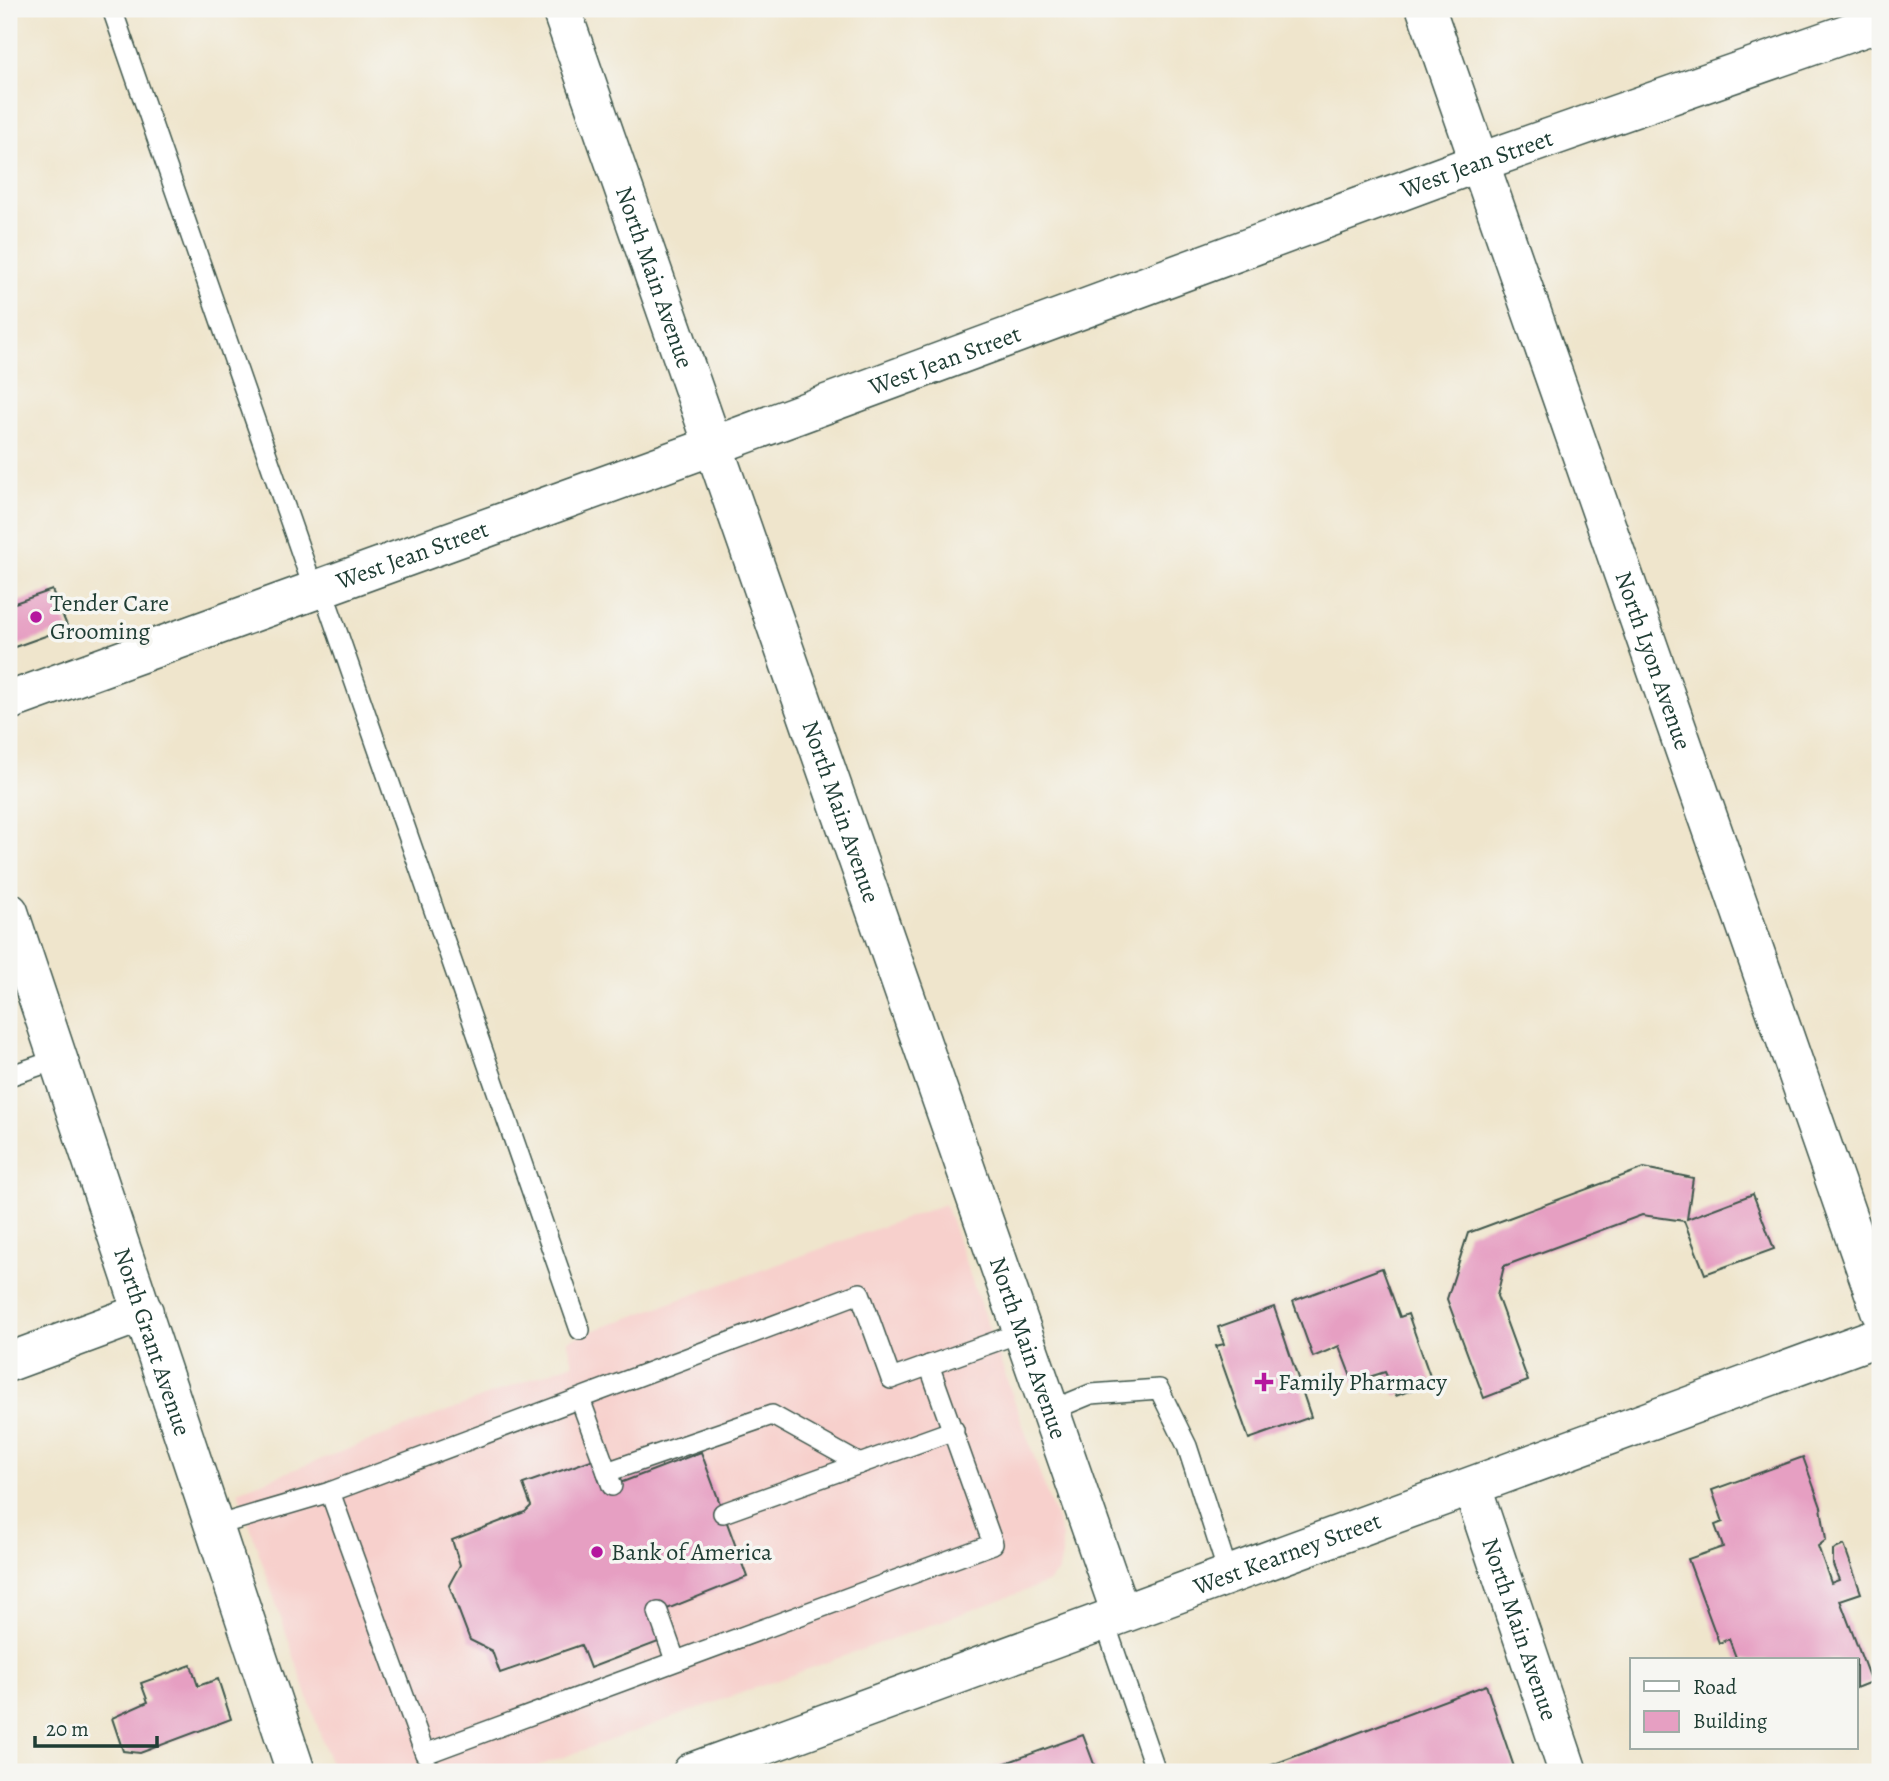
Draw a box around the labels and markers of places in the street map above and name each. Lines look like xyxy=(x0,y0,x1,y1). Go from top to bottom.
place label: Tender Care Grooming xyxy=(50,587,169,647)
marker: Tender Care Grooming xyxy=(28,609,44,625)
place label: Family Pharmacy xyxy=(1278,1366,1447,1398)
marker: Family Pharmacy xyxy=(1256,1374,1272,1390)
place label: Bank of America xyxy=(611,1536,773,1568)
marker: Bank of America xyxy=(589,1544,605,1560)

